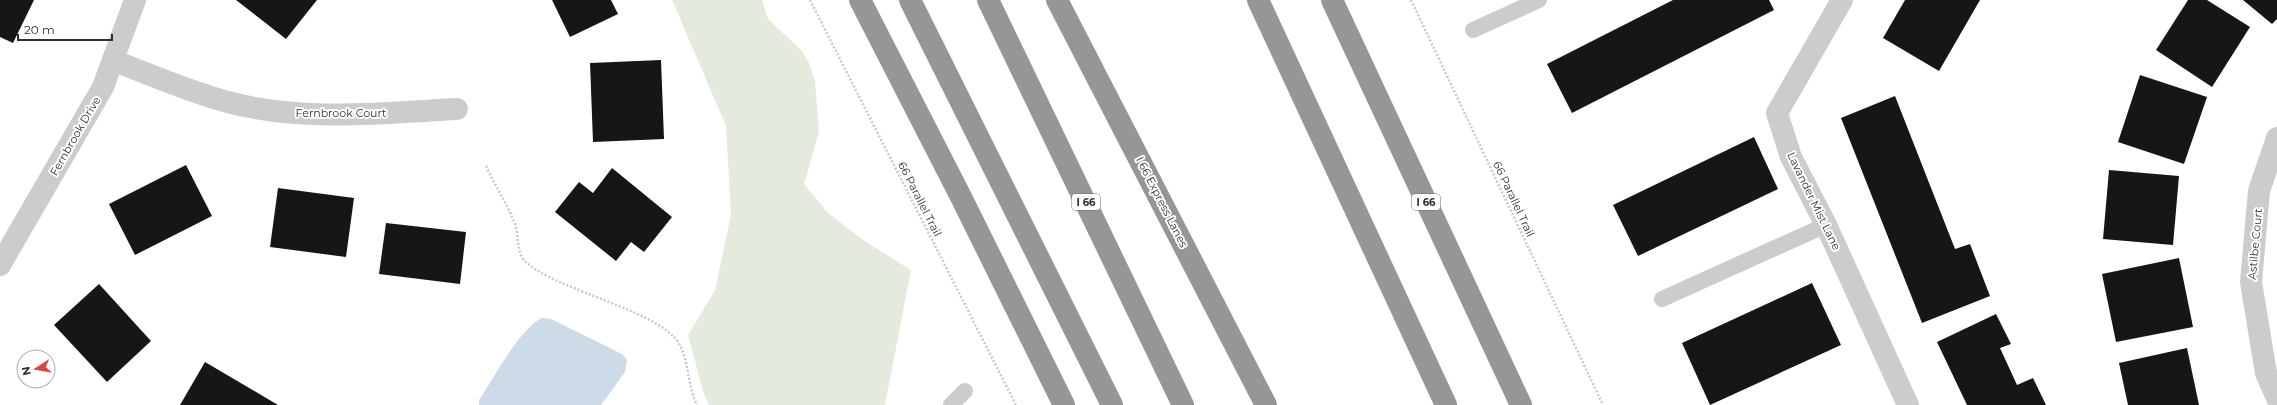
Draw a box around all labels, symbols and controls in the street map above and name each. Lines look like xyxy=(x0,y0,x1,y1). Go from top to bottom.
scale bar xyxy=(18,16,112,42)
text: 20 m xyxy=(24,22,55,37)
street label: Fernbrook Drive xyxy=(47,94,103,178)
street label: Fernbrook Court xyxy=(295,106,387,120)
street label: Lavander Mist Lane xyxy=(1784,150,1844,253)
street label: I 66 Express Lanes xyxy=(1133,154,1191,250)
street label: 66 Parallel Trail xyxy=(895,159,945,239)
street label: 66 Parallel Trail xyxy=(1490,159,1538,239)
road number: I 66 xyxy=(1072,194,1100,210)
road number: I 66 xyxy=(1412,194,1440,210)
street label: Astilbe Court xyxy=(2245,207,2265,280)
north arrow xyxy=(16,349,56,389)
text: N xyxy=(18,365,34,377)

